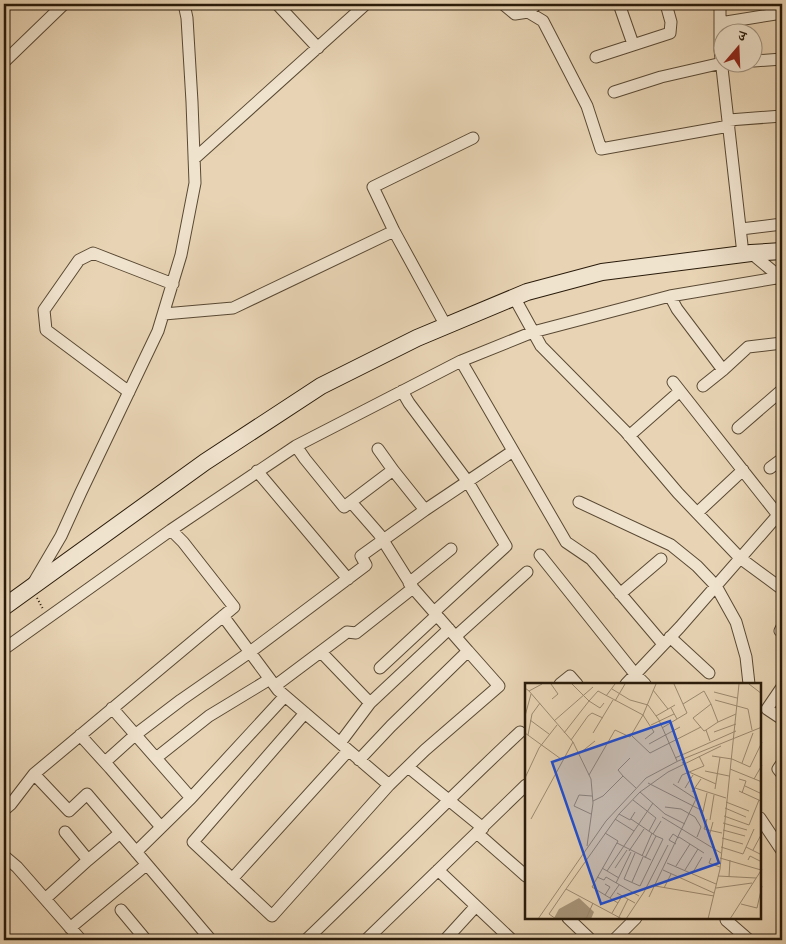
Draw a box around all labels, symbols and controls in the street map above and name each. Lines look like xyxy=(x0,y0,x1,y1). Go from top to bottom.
north arrow xyxy=(714,22,764,72)
text: उ xyxy=(735,27,749,46)
inset map xyxy=(525,683,761,919)

